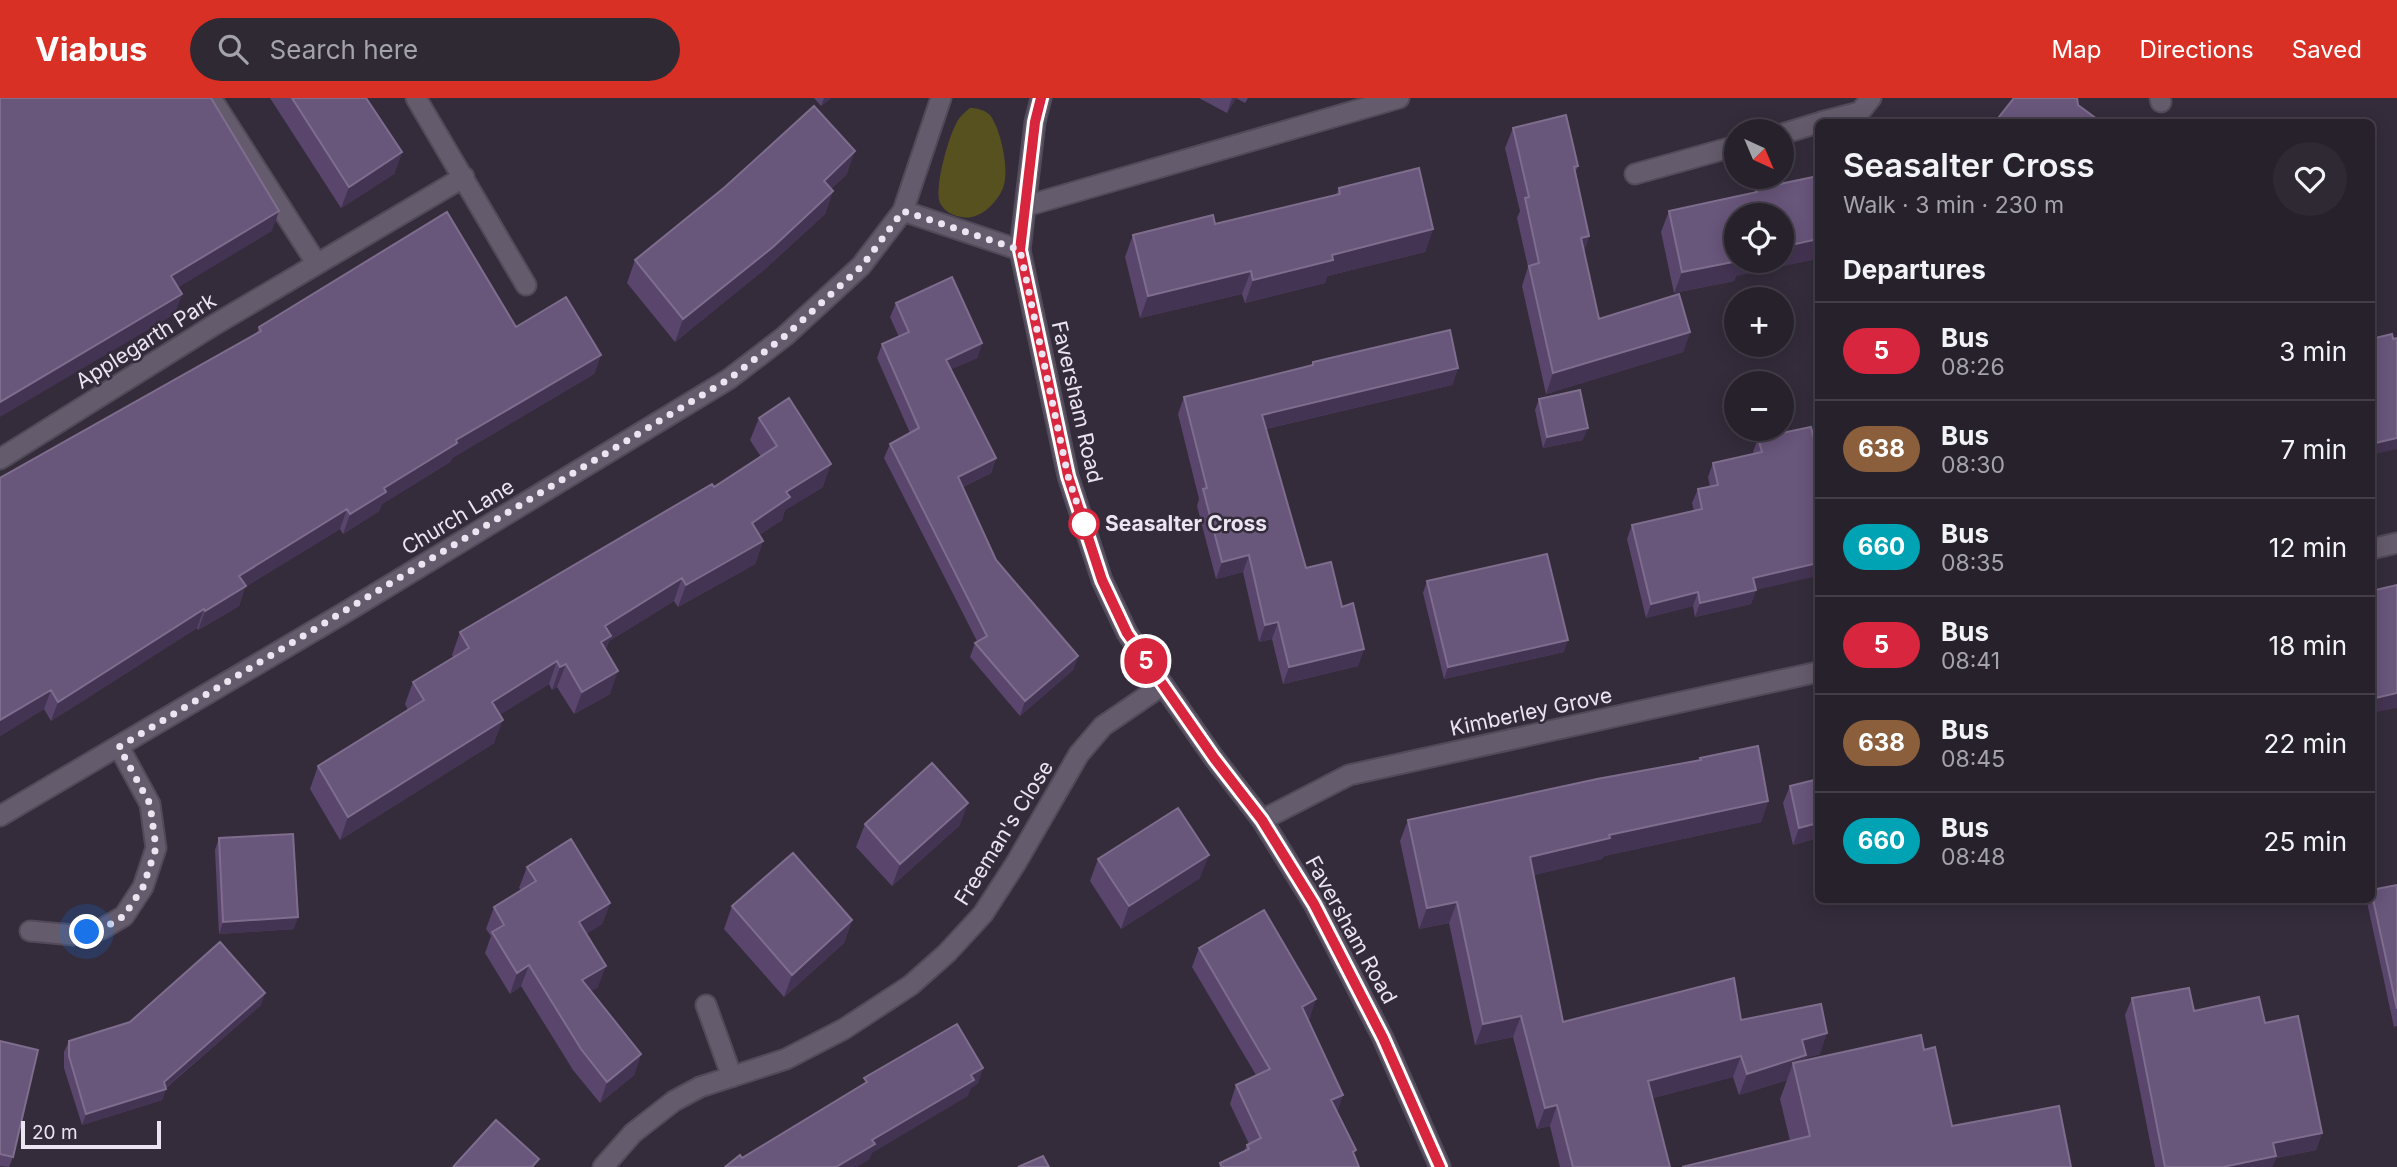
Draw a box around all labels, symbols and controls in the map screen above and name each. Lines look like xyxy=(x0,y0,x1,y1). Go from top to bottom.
search box xyxy=(190,18,680,81)
text: Viabus xyxy=(35,29,148,69)
icon: search xyxy=(214,30,252,68)
text: Search here xyxy=(270,34,418,65)
text: Map xyxy=(2052,35,2101,64)
text: Directions xyxy=(2139,35,2254,64)
text: Saved xyxy=(2292,35,2362,64)
north arrow xyxy=(1724,119,1794,189)
map controls xyxy=(1724,119,1794,441)
button: heart xyxy=(2273,142,2347,216)
text: Seasalter Cross xyxy=(1843,145,2095,185)
text: Walk · 3 min · 230 m xyxy=(1843,191,2064,219)
button: locate xyxy=(1724,203,1794,273)
text: Departures xyxy=(1843,254,1986,285)
street label: Applegarth Park xyxy=(71,287,221,394)
button: + xyxy=(1724,287,1794,357)
street label: Faversham Road xyxy=(1047,319,1108,485)
text: Bus xyxy=(1941,322,1989,353)
text: 5 xyxy=(1874,336,1889,365)
text: 3 min xyxy=(2279,336,2347,367)
text: 08:26 xyxy=(1941,353,2005,381)
button: − xyxy=(1724,371,1794,441)
text: Bus xyxy=(1941,420,1989,451)
text: 638 xyxy=(1858,434,1905,463)
text: 7 min xyxy=(2281,434,2347,465)
text: 08:30 xyxy=(1941,451,2005,479)
street label: Church Lane xyxy=(397,473,518,560)
marker: Seasalter Cross xyxy=(1069,509,1099,539)
place label: Seasalter Cross xyxy=(1105,511,1267,536)
text: Bus xyxy=(1941,518,1989,549)
text: 660 xyxy=(1858,532,1905,561)
text: 12 min xyxy=(2269,532,2347,563)
text: 08:35 xyxy=(1941,549,2005,577)
text: Bus xyxy=(1941,616,1989,647)
text: 5 xyxy=(1874,630,1889,659)
text: 18 min xyxy=(2269,630,2347,661)
line badge: 5 xyxy=(1123,638,1169,684)
text: 5 xyxy=(1138,646,1154,675)
text: 08:41 xyxy=(1941,647,2000,675)
street label: Kimberley Grove xyxy=(1448,682,1614,741)
text: Bus xyxy=(1941,714,1989,745)
text: 638 xyxy=(1858,728,1905,757)
text: 22 min xyxy=(2264,728,2347,759)
text: 08:45 xyxy=(1941,745,2005,773)
street label: Freeman's Close xyxy=(949,756,1058,910)
text: Bus xyxy=(1941,812,1989,843)
text: 660 xyxy=(1858,826,1905,855)
text: 25 min xyxy=(2264,826,2347,857)
text: 08:48 xyxy=(1941,843,2005,871)
street label: Faversham Road xyxy=(1300,851,1402,1008)
your location xyxy=(69,914,104,949)
scale bar xyxy=(21,1118,161,1150)
text: 20 m xyxy=(32,1121,78,1144)

